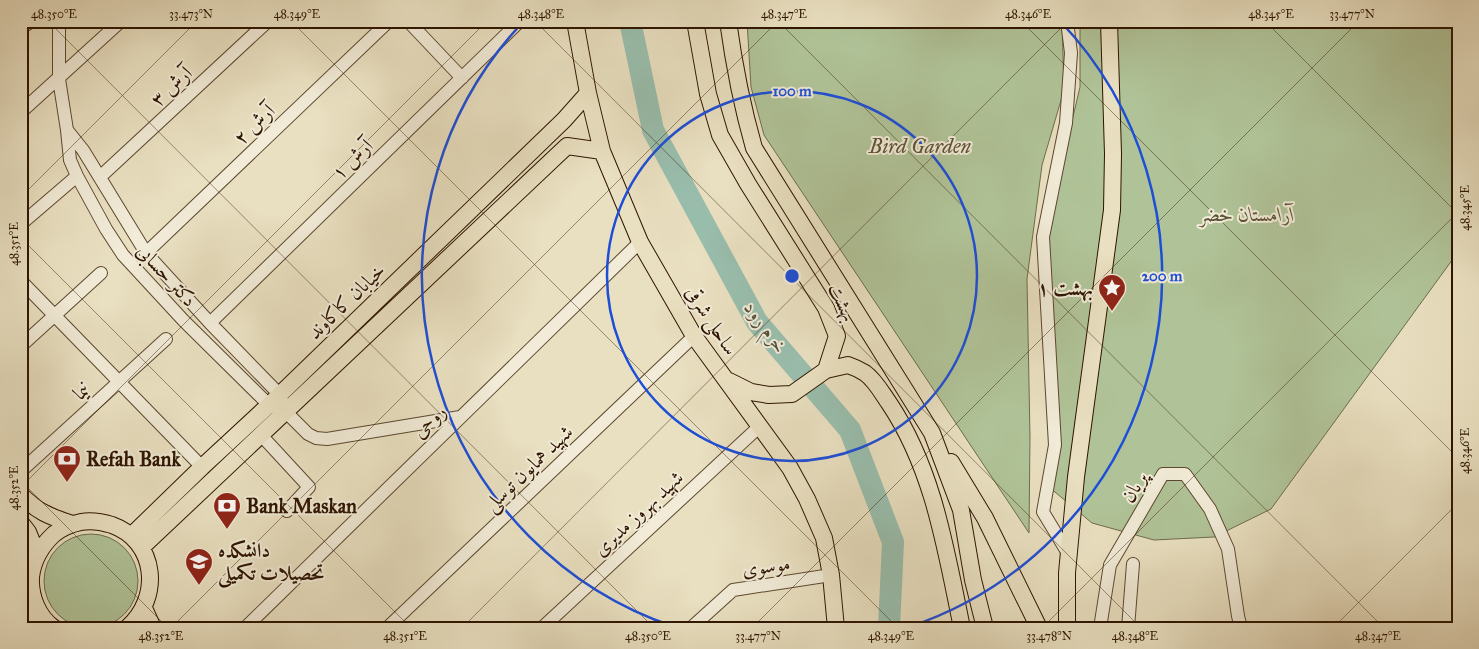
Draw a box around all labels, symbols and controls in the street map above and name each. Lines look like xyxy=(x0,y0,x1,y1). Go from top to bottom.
text: 48.350°E xyxy=(31,7,77,21)
text: 33.473°N xyxy=(169,7,213,21)
text: 48.349°E xyxy=(274,7,321,21)
text: 48.348°E xyxy=(518,7,565,21)
text: 48.347°E xyxy=(761,7,807,21)
text: 48.346°E xyxy=(1005,7,1051,21)
text: 48.345°E xyxy=(1248,7,1294,21)
text: 33.477°N xyxy=(1329,7,1375,21)
street label: آرش ۳ xyxy=(145,59,199,111)
text: 100 m xyxy=(772,82,812,100)
street label: آرش ۲ xyxy=(228,97,282,149)
street label: آرش ۱ xyxy=(326,132,380,184)
park label: Bird Garden xyxy=(868,134,971,158)
text: 48.345°E xyxy=(1458,185,1472,231)
park label: آرامستان خضر xyxy=(1198,202,1295,228)
text: 48.351°E xyxy=(7,222,21,266)
street label: دکتر حسابی xyxy=(130,239,202,313)
street label: خیابان کاکاوند xyxy=(302,258,390,344)
centre of rings xyxy=(783,267,801,285)
text: 200 m xyxy=(1142,267,1183,285)
place icon: بهشت ۱ xyxy=(1097,273,1127,312)
place label: بهشت ۱ xyxy=(1037,276,1093,302)
street label: بهشت xyxy=(823,279,862,325)
street label: ساحلی شرقی xyxy=(678,281,743,361)
water label: خرم رود xyxy=(734,296,794,361)
street label: نیما xyxy=(67,377,95,405)
street label: روحی xyxy=(407,399,451,443)
street label: شهید همایون توسلی xyxy=(479,420,580,519)
text: 48.346°E xyxy=(1458,428,1472,474)
bank icon: Refah Bank xyxy=(52,444,82,483)
place label: Refah Bank xyxy=(86,447,181,471)
text: 48.352°E xyxy=(7,465,21,510)
street label: شهید بهروز مدیری xyxy=(588,465,689,562)
street label: پریان xyxy=(1116,465,1155,508)
bank icon: Bank Maskan xyxy=(212,491,242,530)
place label: Bank Maskan xyxy=(246,494,357,518)
place label: دانشکده تحصیلات تکمیلی xyxy=(217,538,325,589)
school or university icon: دانشکده تحصیلات تکمیلی xyxy=(184,547,214,586)
street label: موسوی xyxy=(740,551,792,582)
text: 48.352°E xyxy=(139,629,184,643)
text: 48.351°E xyxy=(383,629,427,643)
text: 48.350°E xyxy=(625,629,671,643)
text: 33.477°N xyxy=(735,629,781,643)
text: 48.349°E xyxy=(868,629,915,643)
text: 33.478°N xyxy=(1026,629,1072,643)
text: 48.348°E xyxy=(1112,629,1159,643)
text: 48.347°E xyxy=(1355,629,1401,643)

